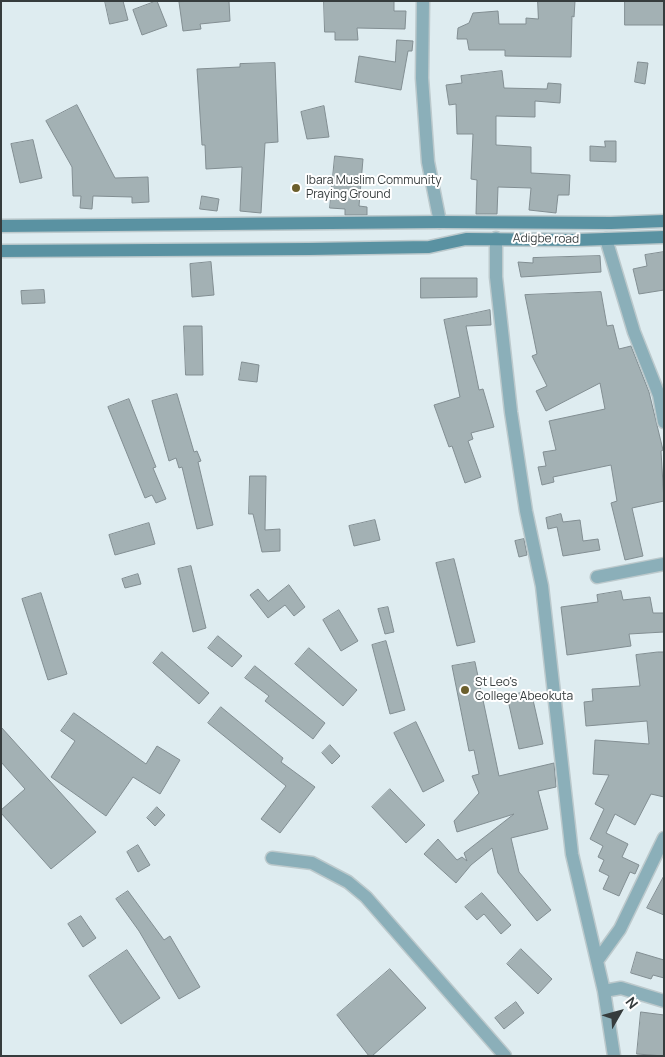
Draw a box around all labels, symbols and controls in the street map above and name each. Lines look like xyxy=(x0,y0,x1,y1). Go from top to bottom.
place label: Ibara Muslim Community Praying Ground xyxy=(306,174,441,202)
marker: Ibara Muslim Community Praying Ground xyxy=(290,182,302,194)
street label: Adigbe road xyxy=(513,231,579,247)
place label: St Leo's College Abeokuta xyxy=(475,676,573,704)
marker: St Leo's College Abeokuta xyxy=(459,684,471,696)
north arrow xyxy=(595,987,645,1037)
text: N xyxy=(622,993,643,1012)

